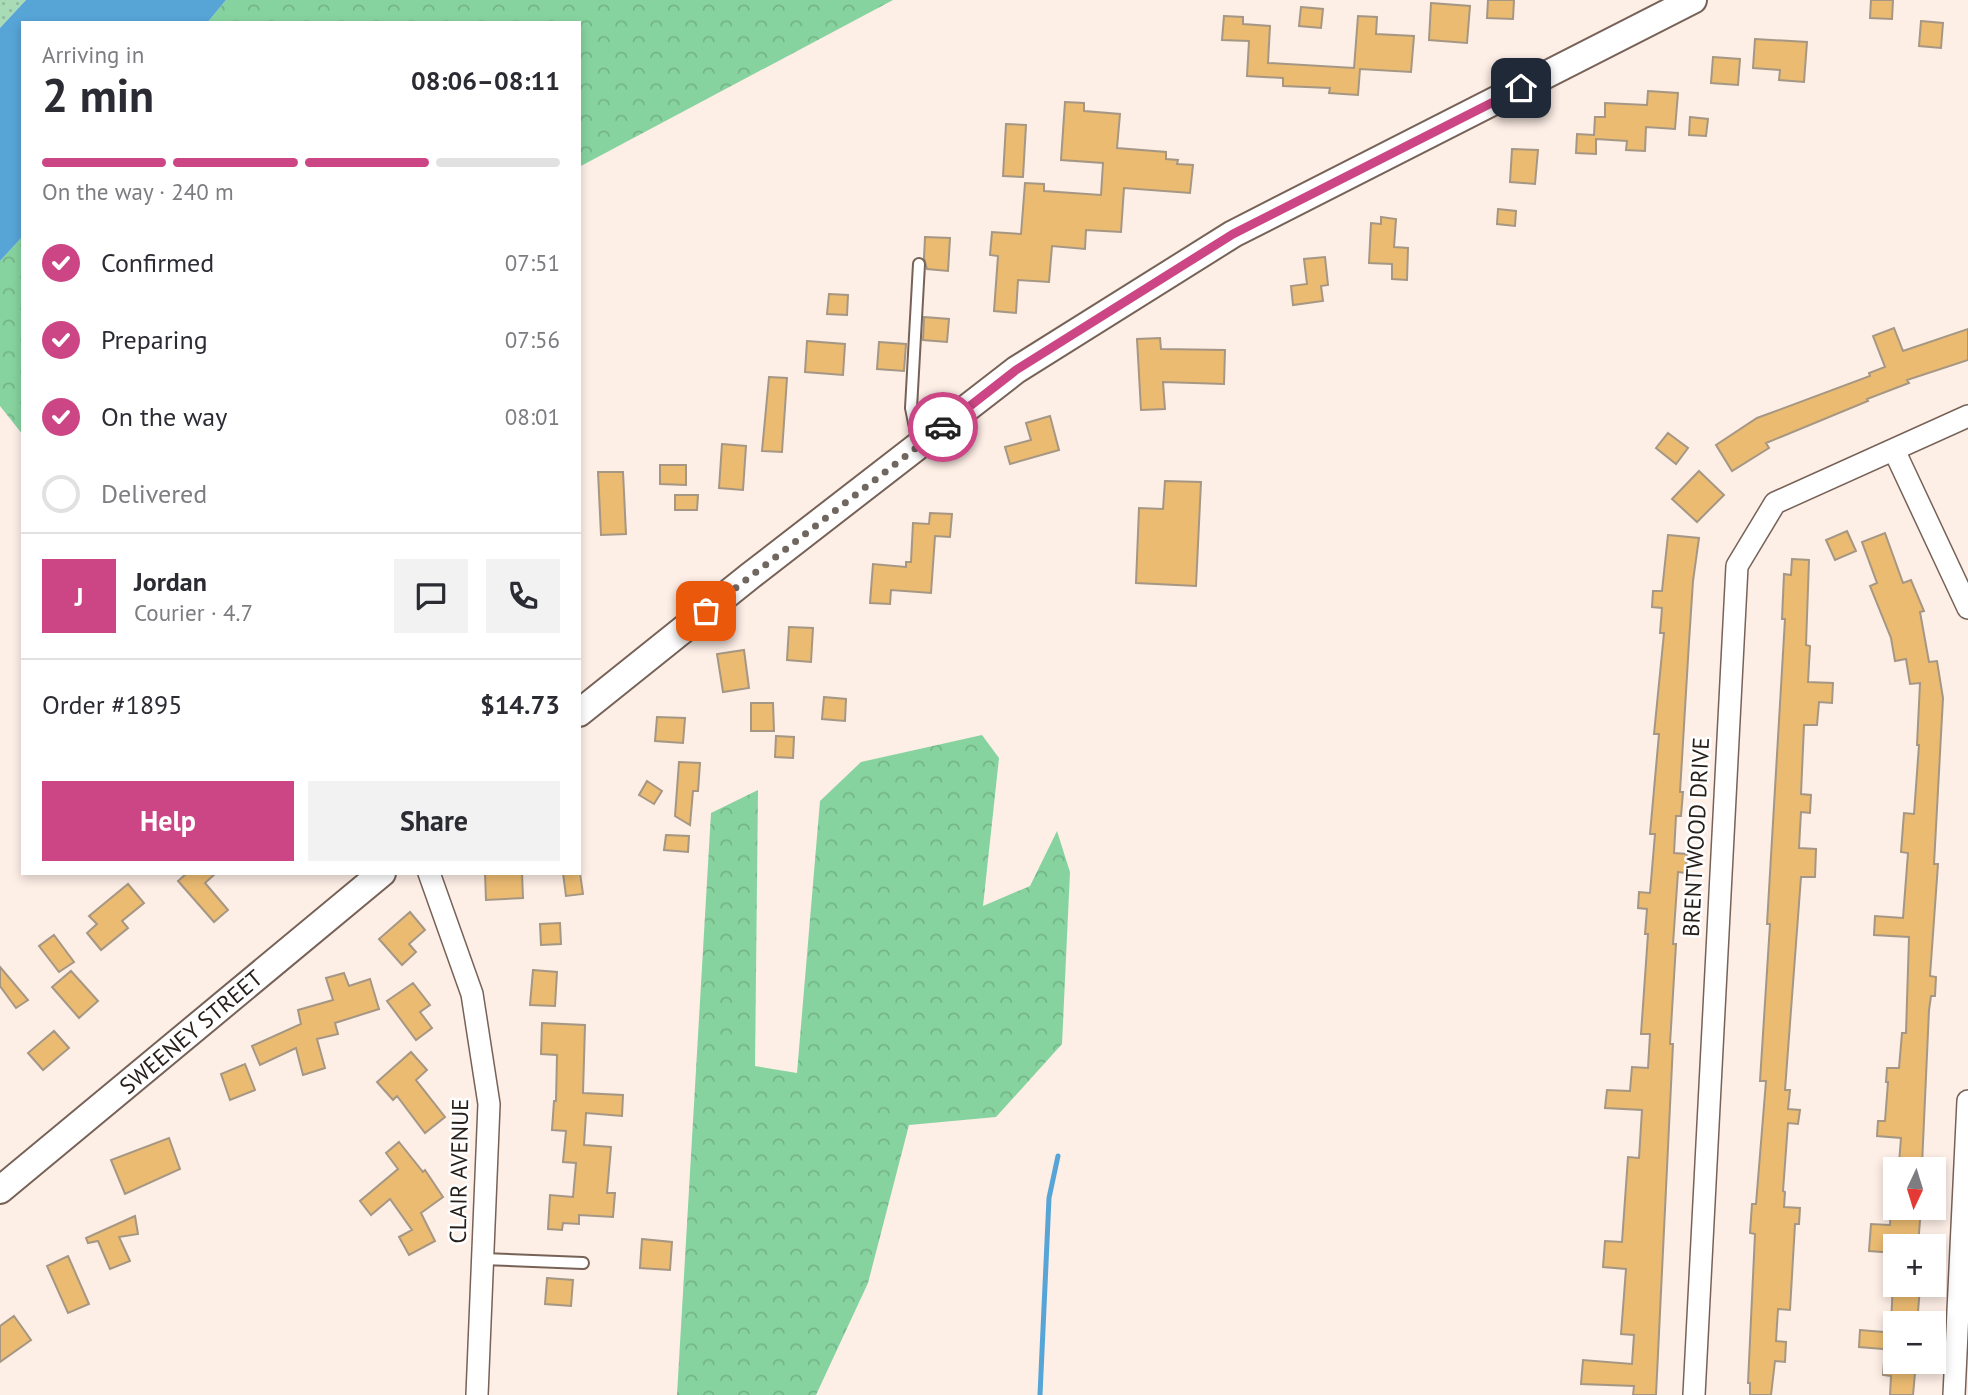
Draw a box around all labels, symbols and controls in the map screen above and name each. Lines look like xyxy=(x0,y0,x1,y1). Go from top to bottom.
text: Arriving in xyxy=(42,40,144,69)
pin xyxy=(1491,58,1551,118)
text: 08:06–08:11 xyxy=(411,64,560,97)
text: 2 min xyxy=(42,65,154,125)
icon: home xyxy=(1502,69,1540,107)
text: On the way · 240 m xyxy=(42,177,234,206)
icon: check xyxy=(42,244,80,282)
text: Confirmed xyxy=(101,246,214,279)
text: 07:51 xyxy=(505,248,560,277)
icon: check xyxy=(42,321,80,359)
text: Preparing xyxy=(101,323,208,356)
text: 07:56 xyxy=(505,325,560,354)
courier xyxy=(908,392,978,462)
icon: check xyxy=(42,398,80,436)
text: On the way xyxy=(101,400,227,433)
text: 08:01 xyxy=(505,402,560,431)
icon: car xyxy=(924,408,962,446)
text: Delivered xyxy=(101,477,207,510)
button: chat xyxy=(394,559,468,633)
button: phone xyxy=(486,559,560,633)
text: Jordan xyxy=(134,565,207,598)
text: J xyxy=(75,580,83,613)
pin xyxy=(676,581,736,641)
icon: bag xyxy=(687,592,725,630)
text: Courier · 4.7 xyxy=(134,598,253,627)
text: Order #1895 xyxy=(42,688,182,721)
text: $14.73 xyxy=(480,688,560,721)
street label: BRENTWOOD DRIVE xyxy=(1676,736,1715,937)
button: Help xyxy=(42,781,294,861)
button: Share xyxy=(308,781,560,861)
street label: SWEENEY STREET xyxy=(113,963,268,1100)
street label: CLAIR AVENUE xyxy=(443,1098,474,1244)
north arrow xyxy=(1883,1157,1946,1220)
map controls xyxy=(1883,1157,1946,1374)
button: + xyxy=(1883,1234,1946,1297)
button: − xyxy=(1883,1311,1946,1374)

